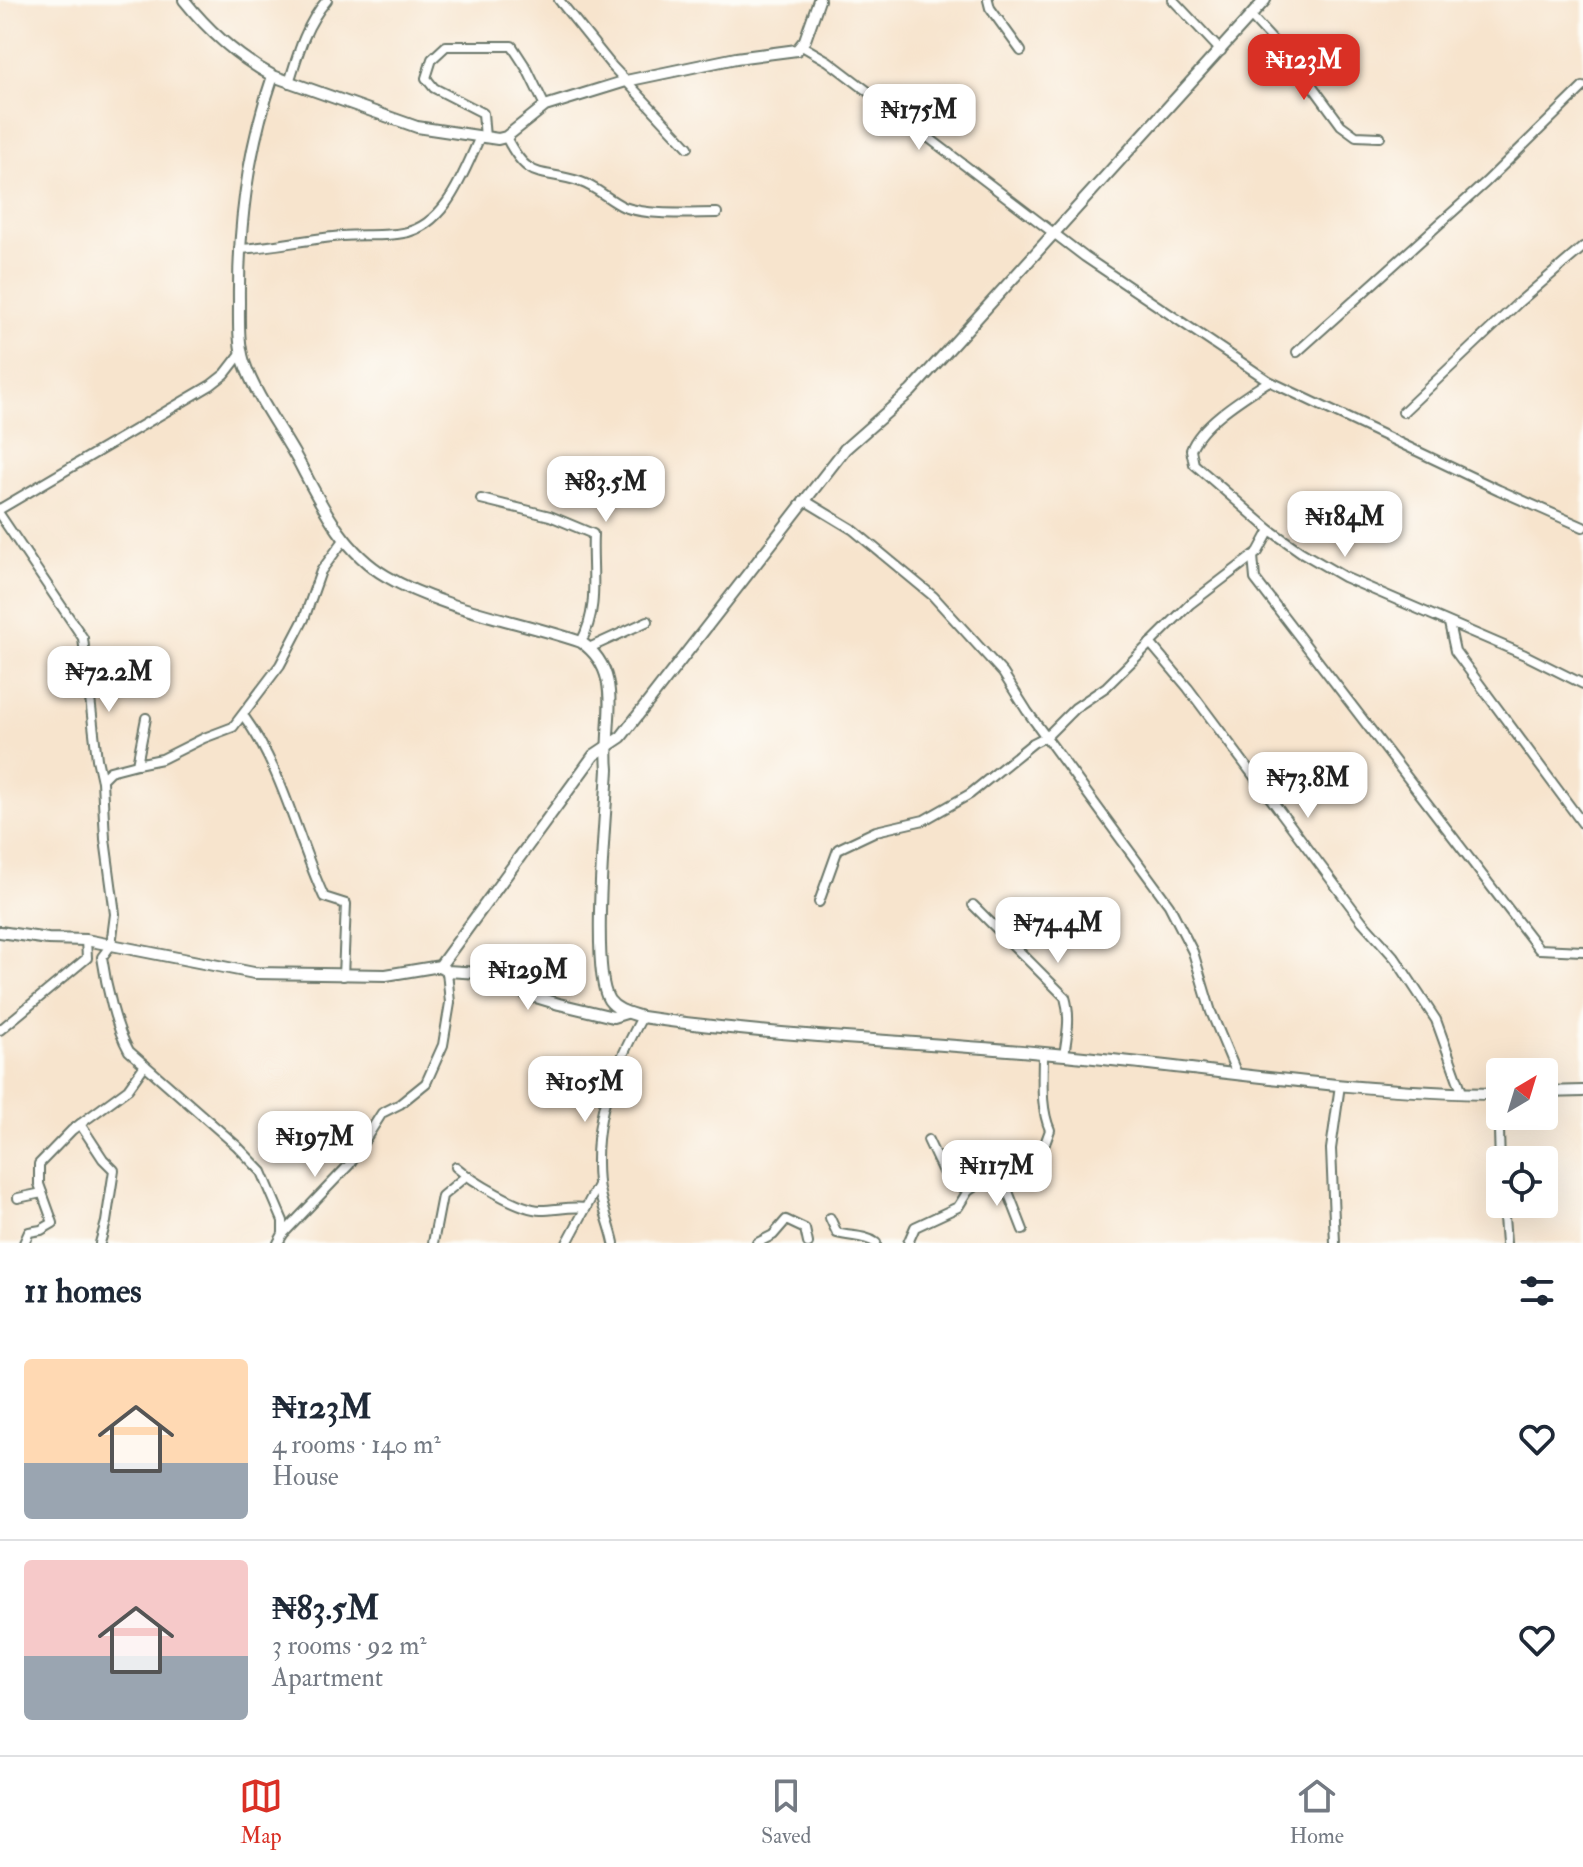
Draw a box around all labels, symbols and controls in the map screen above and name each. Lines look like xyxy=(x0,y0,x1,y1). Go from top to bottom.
pin: ₦123M xyxy=(1248,34,1360,102)
text: ₦123M xyxy=(1266,44,1342,76)
pin: ₦175M xyxy=(863,84,975,152)
text: ₦175M xyxy=(881,94,957,126)
pin: ₦83.5M xyxy=(541,456,671,524)
text: ₦83.5M xyxy=(565,466,647,498)
pin: ₦184M xyxy=(1289,491,1401,559)
text: ₦184M xyxy=(1305,501,1385,533)
pin: ₦72.2M xyxy=(44,646,174,714)
text: ₦72.2M xyxy=(65,656,153,688)
pin: ₦73.8M xyxy=(1243,752,1373,820)
text: ₦73.8M xyxy=(1266,762,1350,794)
pin: ₦74.4M xyxy=(993,897,1123,965)
text: ₦74.4M xyxy=(1013,907,1103,939)
pin: ₦129M xyxy=(472,944,584,1012)
text: ₦129M xyxy=(488,954,568,986)
pin: ₦105M xyxy=(529,1056,641,1124)
north arrow xyxy=(1486,1058,1558,1130)
map controls xyxy=(1486,1058,1558,1218)
text: ₦105M xyxy=(546,1066,624,1098)
pin: ₦197M xyxy=(259,1111,371,1179)
text: ₦197M xyxy=(276,1121,354,1153)
pin: ₦117M xyxy=(941,1140,1053,1208)
button: locate xyxy=(1486,1146,1558,1218)
text: ₦117M xyxy=(960,1150,1034,1182)
icon: filters xyxy=(1515,1269,1559,1313)
text: 11 homes xyxy=(24,1270,142,1313)
text: ₦123M xyxy=(272,1386,372,1429)
icon: home xyxy=(88,1391,184,1487)
icon: heart xyxy=(1515,1417,1559,1461)
text: 4 rooms · 140 m² xyxy=(272,1429,441,1461)
text: House xyxy=(272,1461,339,1493)
text: ₦83.5M xyxy=(272,1587,379,1630)
icon: home xyxy=(88,1592,184,1688)
icon: heart xyxy=(1515,1618,1559,1662)
text: 3 rooms · 92 m² xyxy=(272,1630,427,1662)
text: Apartment xyxy=(272,1662,383,1694)
tab: Map xyxy=(239,1774,283,1850)
tab: Saved xyxy=(761,1774,811,1850)
tab: Home xyxy=(1289,1774,1344,1850)

